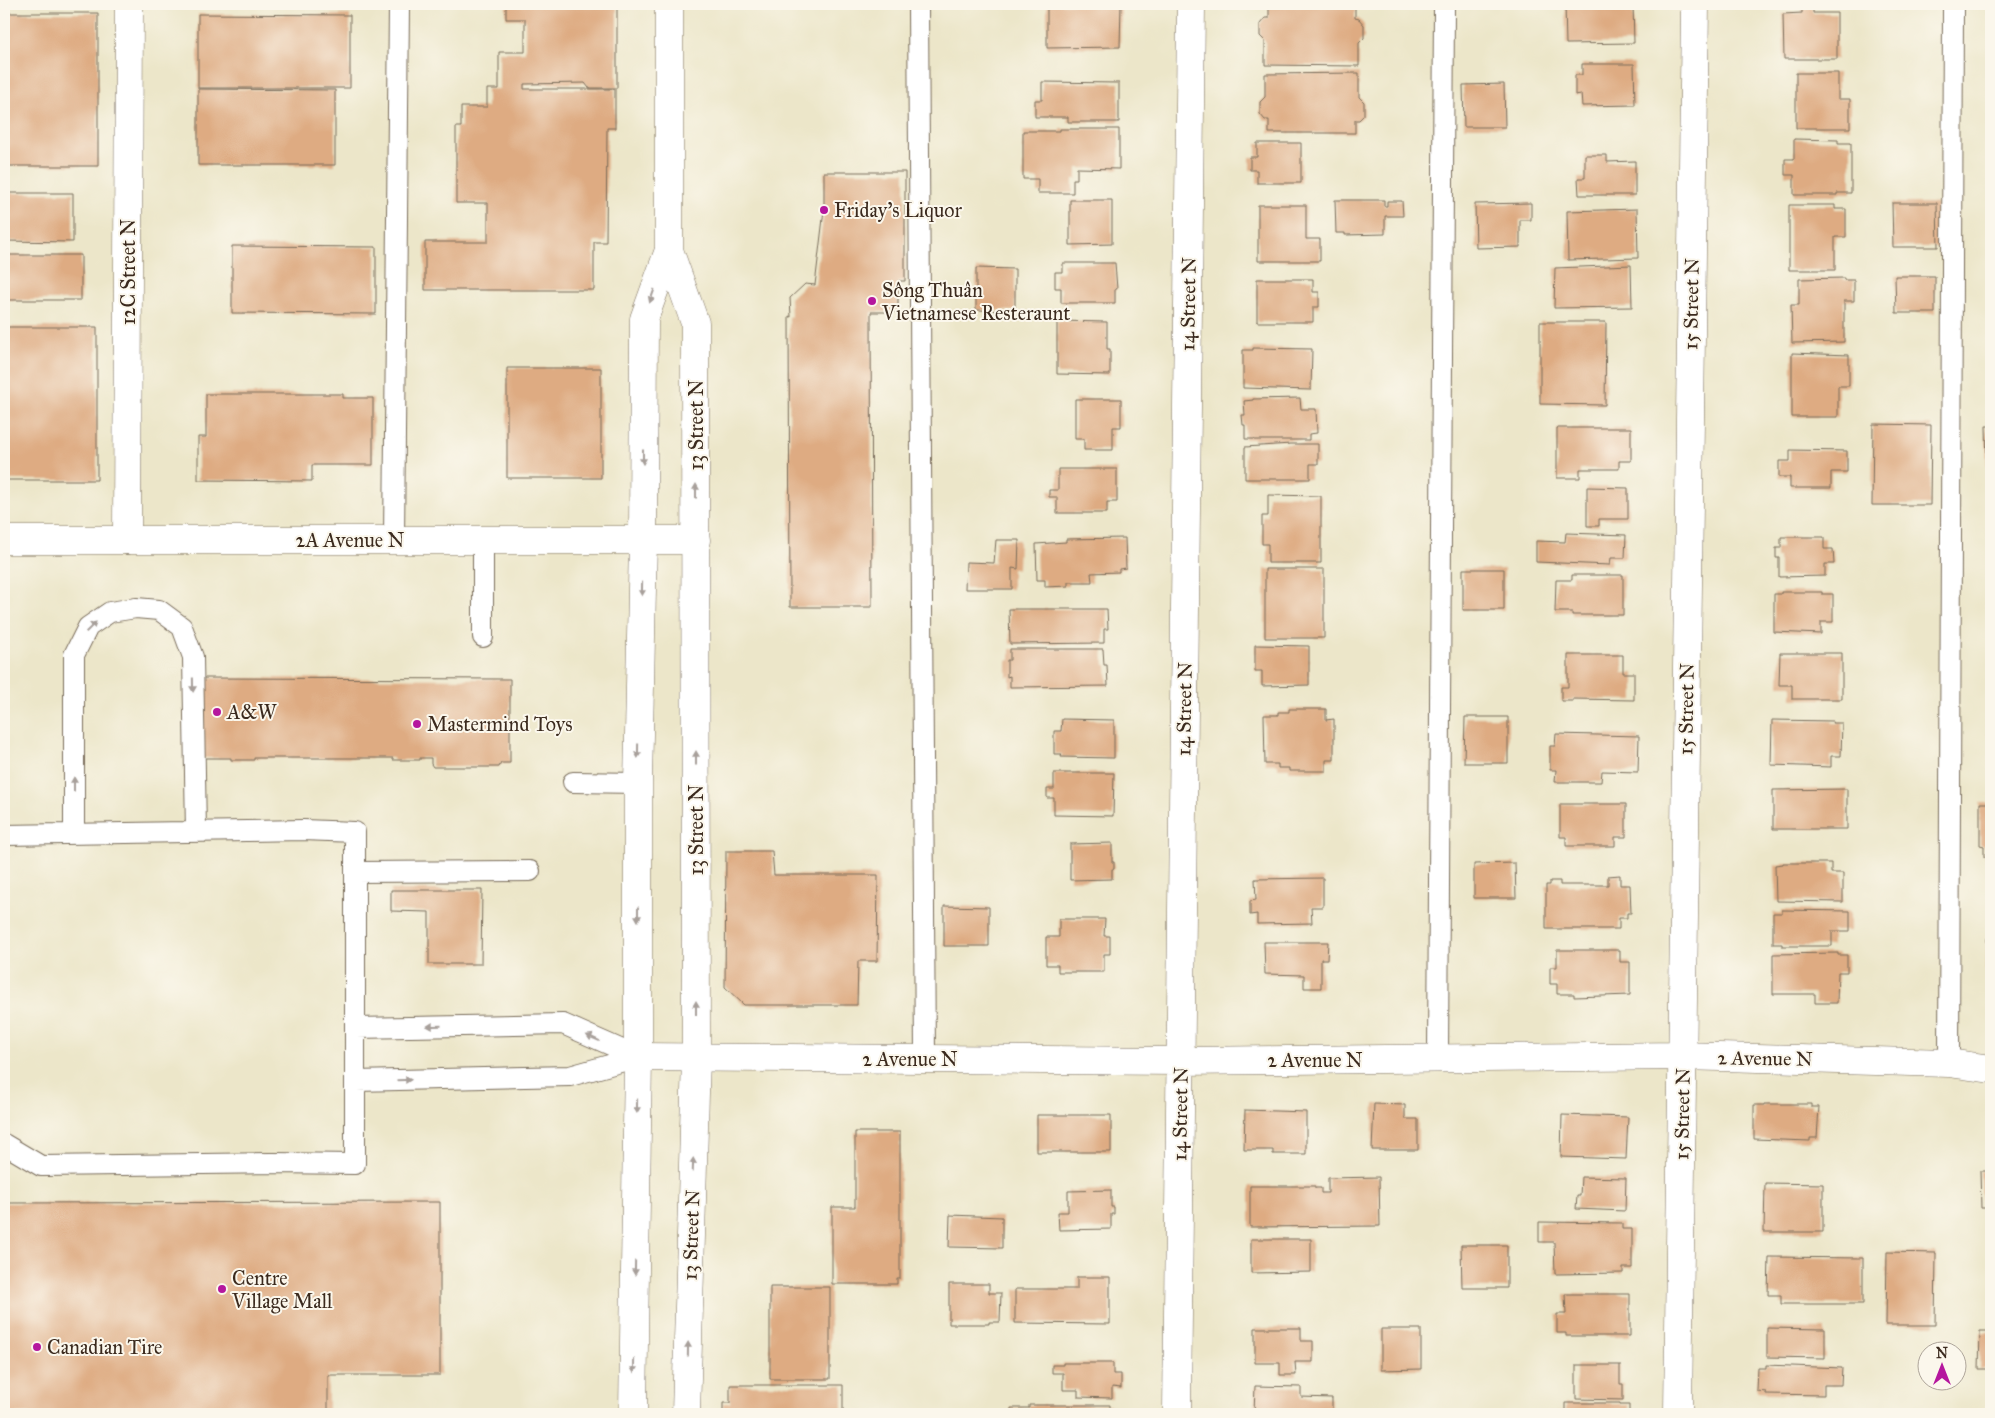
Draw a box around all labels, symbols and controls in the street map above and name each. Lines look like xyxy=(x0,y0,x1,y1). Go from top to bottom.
place label: Friday's Liquor xyxy=(834,198,963,223)
marker: Friday's Liquor xyxy=(818,204,830,216)
street label: 12C Street N xyxy=(116,219,140,325)
street label: 14 Street N xyxy=(1175,257,1201,351)
street label: 15 Street N xyxy=(1678,258,1704,350)
place label: Sông Thuân Vietnamese Resteraunt xyxy=(881,278,1070,325)
one-way arrow xyxy=(648,289,656,304)
marker: Sông Thuân Vietnamese Resteraunt xyxy=(866,295,878,307)
street label: 13 Street N xyxy=(684,379,708,471)
one-way arrow xyxy=(639,449,647,465)
one-way arrow xyxy=(692,483,700,499)
street label: 2A Avenue N xyxy=(296,528,405,552)
one-way arrow xyxy=(638,581,646,597)
one-way arrow xyxy=(85,621,97,633)
street label: 14 Street N xyxy=(1171,662,1197,756)
street label: 15 Street N xyxy=(1673,663,1699,755)
one-way arrow xyxy=(190,677,198,693)
place label: A&W xyxy=(226,700,277,724)
marker: A&W xyxy=(211,706,223,718)
place label: Mastermind Toys xyxy=(427,712,573,736)
marker: Mastermind Toys xyxy=(411,718,423,730)
one-way arrow xyxy=(634,743,642,759)
one-way arrow xyxy=(692,750,700,766)
one-way arrow xyxy=(70,776,78,792)
street label: 13 Street N xyxy=(684,784,708,876)
one-way arrow xyxy=(634,906,642,922)
one-way arrow xyxy=(692,1000,700,1016)
one-way arrow xyxy=(425,1022,441,1030)
one-way arrow xyxy=(586,1033,600,1041)
street label: 2 Avenue N xyxy=(1717,1045,1813,1071)
street label: 2 Avenue N xyxy=(862,1047,958,1071)
street label: 2 Avenue N xyxy=(1267,1048,1363,1072)
street label: 14 Street N xyxy=(1167,1067,1193,1161)
street label: 15 Street N xyxy=(1669,1068,1695,1160)
one-way arrow xyxy=(397,1076,413,1084)
one-way arrow xyxy=(633,1098,641,1114)
one-way arrow xyxy=(689,1156,697,1172)
street label: 13 Street N xyxy=(677,1189,705,1281)
one-way arrow xyxy=(631,1261,639,1277)
place label: Centre Village Mall xyxy=(231,1266,333,1314)
marker: Centre Village Mall xyxy=(216,1283,228,1295)
place label: Canadian Tire xyxy=(47,1335,162,1359)
one-way arrow xyxy=(684,1340,692,1356)
north arrow xyxy=(1918,1340,1968,1390)
marker: Canadian Tire xyxy=(31,1341,43,1353)
text: N xyxy=(1936,1345,1948,1362)
one-way arrow xyxy=(630,1358,638,1374)

